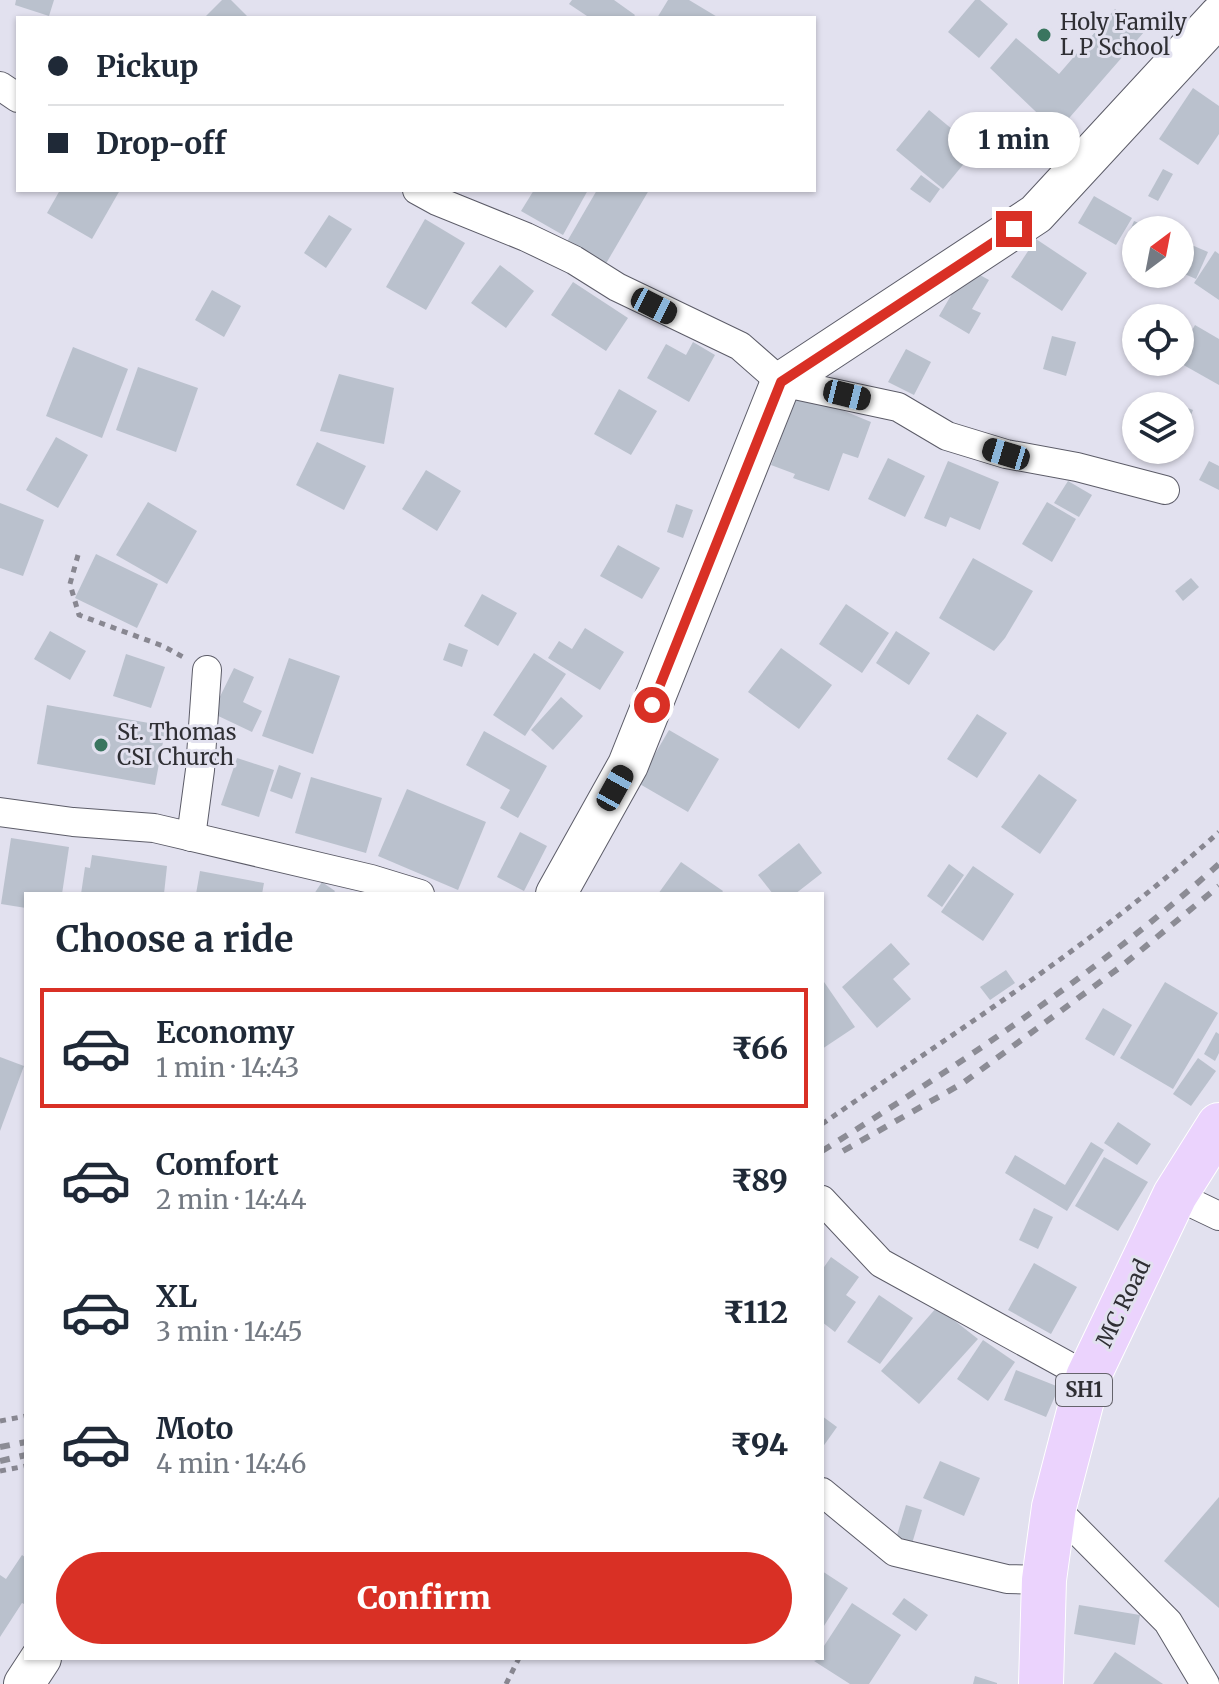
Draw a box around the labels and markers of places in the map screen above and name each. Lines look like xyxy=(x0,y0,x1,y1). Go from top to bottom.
place label: Holy Family L P School xyxy=(1060,8,1187,61)
marker: Holy Family L P School xyxy=(1035,26,1053,44)
place label: St. Thomas CSI Church xyxy=(117,718,236,771)
marker: St. Thomas CSI Church xyxy=(92,736,110,754)

